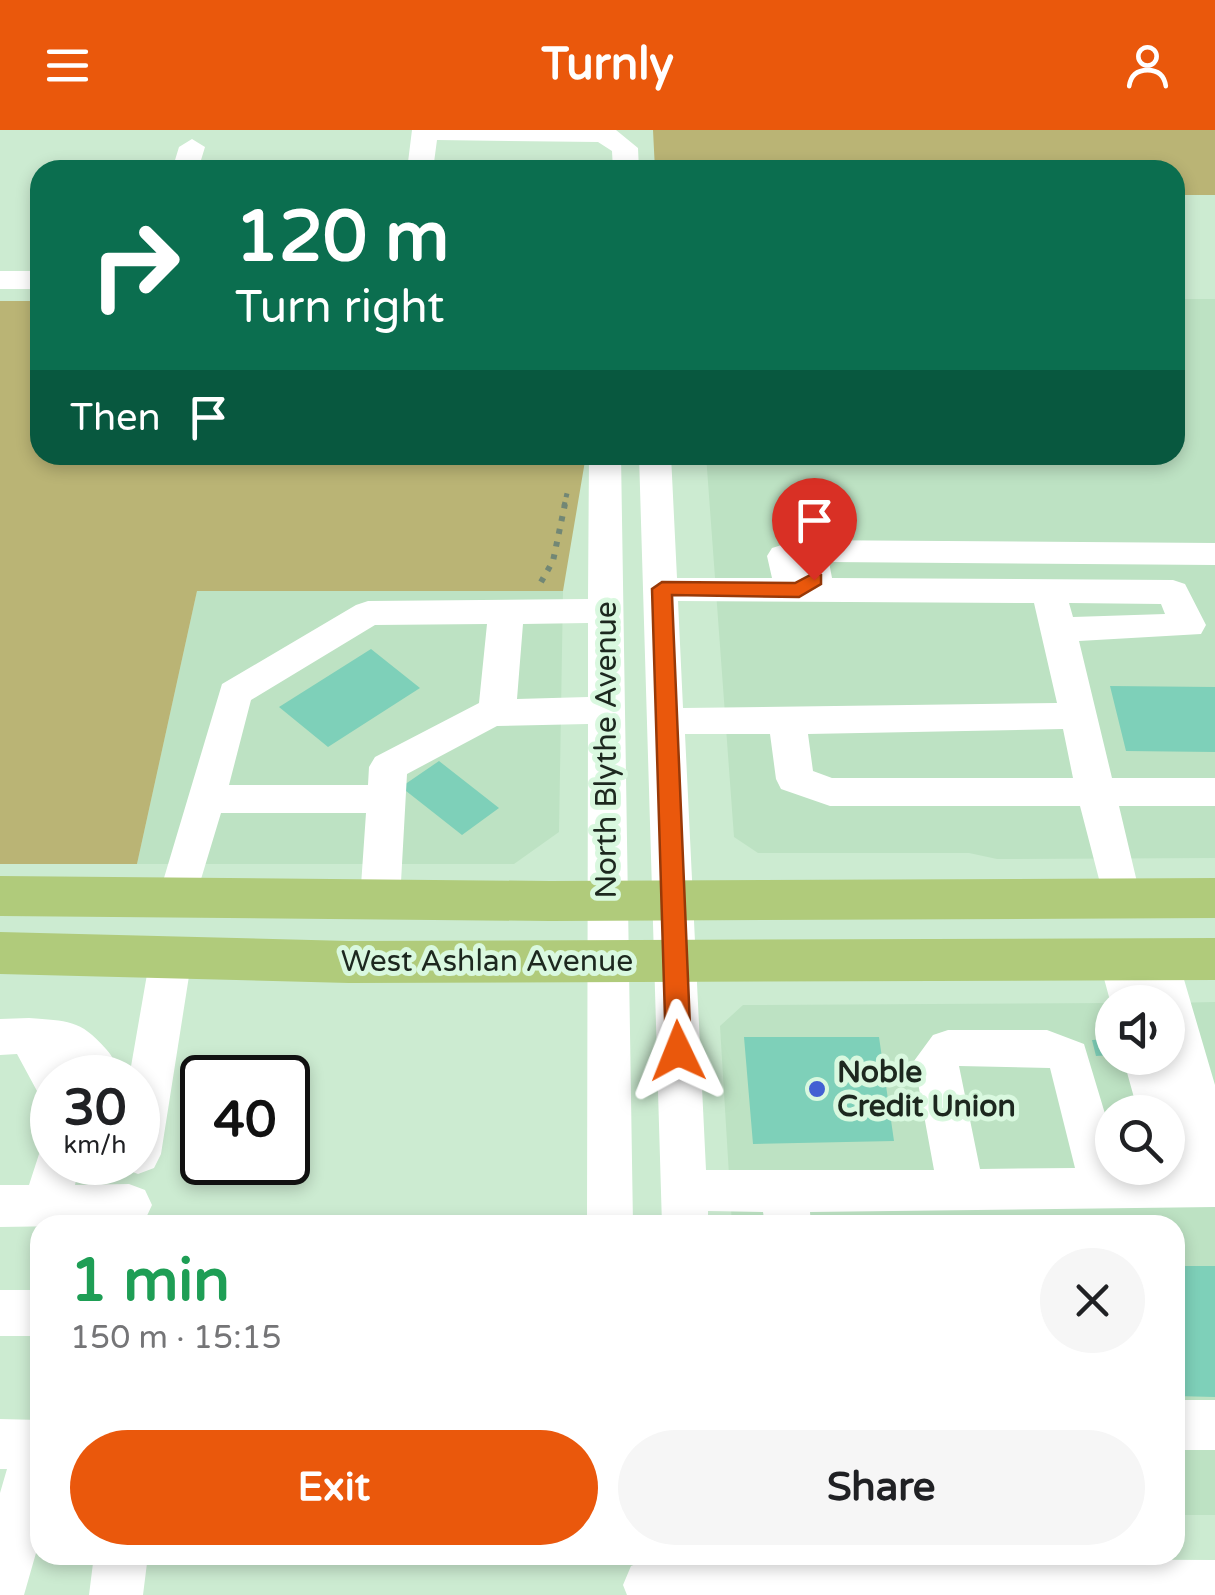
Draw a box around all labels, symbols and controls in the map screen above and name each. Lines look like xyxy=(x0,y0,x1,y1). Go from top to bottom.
icon: menu xyxy=(40,38,95,93)
text: Turnly xyxy=(541,38,674,92)
icon: person xyxy=(1120,38,1175,93)
text: 120 m xyxy=(235,196,449,280)
icon: right xyxy=(70,200,200,330)
text: Turn right xyxy=(235,281,444,335)
icon: arrive xyxy=(181,390,236,445)
text: Then xyxy=(70,395,161,441)
pin xyxy=(772,478,857,581)
icon: arrive xyxy=(787,493,842,548)
street label: North Blythe Avenue xyxy=(588,601,625,899)
street label: West Ashlan Avenue xyxy=(341,943,633,980)
map controls xyxy=(1095,985,1185,1185)
button: sound xyxy=(1095,985,1185,1075)
position arrow xyxy=(626,999,730,1103)
place label: Noble Credit Union xyxy=(837,1054,1016,1125)
speed limit sign: 40 xyxy=(180,1055,310,1185)
text: 30 xyxy=(64,1078,126,1138)
marker: Noble Credit Union xyxy=(806,1078,828,1100)
button: search xyxy=(1095,1095,1185,1185)
text: km/h xyxy=(64,1130,126,1160)
text: 1 min xyxy=(70,1245,230,1317)
button: close xyxy=(1040,1248,1145,1353)
text: 150 m · 15:15 xyxy=(70,1319,282,1357)
button: Exit xyxy=(70,1430,598,1545)
button: Share xyxy=(618,1430,1145,1545)

